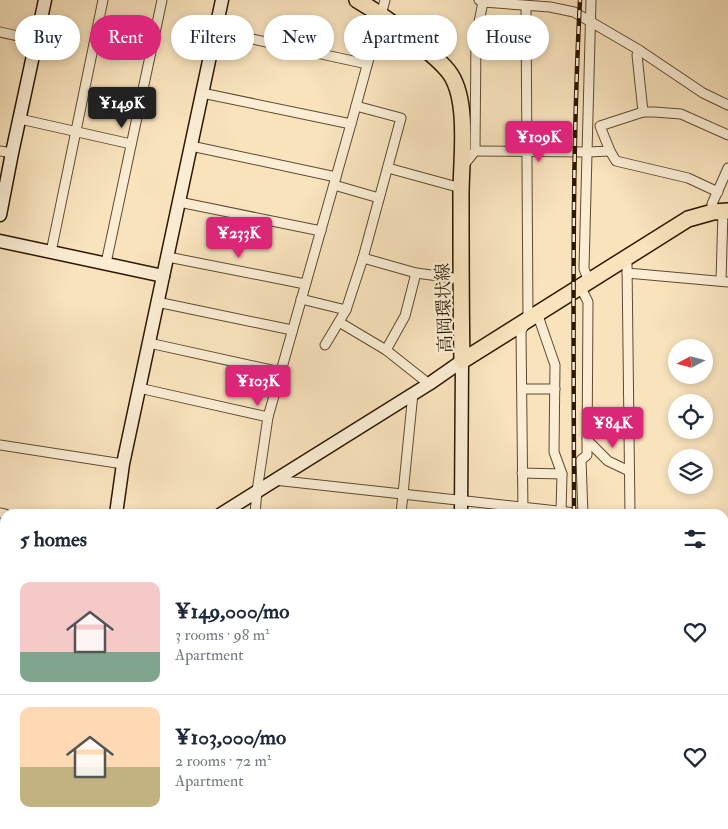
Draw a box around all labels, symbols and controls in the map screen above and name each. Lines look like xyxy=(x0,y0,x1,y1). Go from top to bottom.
chip: Buy xyxy=(15,15,80,60)
chip: Rent xyxy=(90,15,161,60)
chip: Filters xyxy=(171,15,254,60)
chip: New xyxy=(264,15,334,60)
chip: Apartment xyxy=(344,15,457,60)
chip: House xyxy=(467,15,549,60)
pin: ¥149K xyxy=(87,86,157,129)
text: ¥149K xyxy=(99,93,145,113)
pin: ¥109K xyxy=(504,120,574,163)
text: ¥109K xyxy=(516,127,562,147)
pin: ¥233K xyxy=(204,216,274,259)
text: ¥233K xyxy=(217,223,261,243)
street label: 高岡環状線 xyxy=(431,263,458,353)
north arrow xyxy=(668,339,712,384)
map controls xyxy=(668,339,713,494)
pin: ¥103K xyxy=(223,364,293,407)
text: ¥103K xyxy=(236,371,280,391)
button: locate xyxy=(668,394,713,439)
pin: ¥84K xyxy=(583,406,643,449)
text: ¥84K xyxy=(593,413,633,433)
button: layers xyxy=(668,449,713,494)
icon: filters xyxy=(681,525,709,553)
text: 5 homes xyxy=(20,526,87,553)
text: ¥149,000/mo xyxy=(175,598,289,625)
icon: home xyxy=(60,602,120,662)
icon: heart xyxy=(681,618,709,646)
text: 3 rooms · 98 m² xyxy=(175,625,270,645)
text: Apartment xyxy=(175,645,243,665)
text: ¥103,000/mo xyxy=(175,724,286,751)
icon: home xyxy=(60,727,120,787)
icon: heart xyxy=(681,743,709,771)
text: 2 rooms · 72 m² xyxy=(175,751,271,771)
text: Apartment xyxy=(175,771,243,791)

